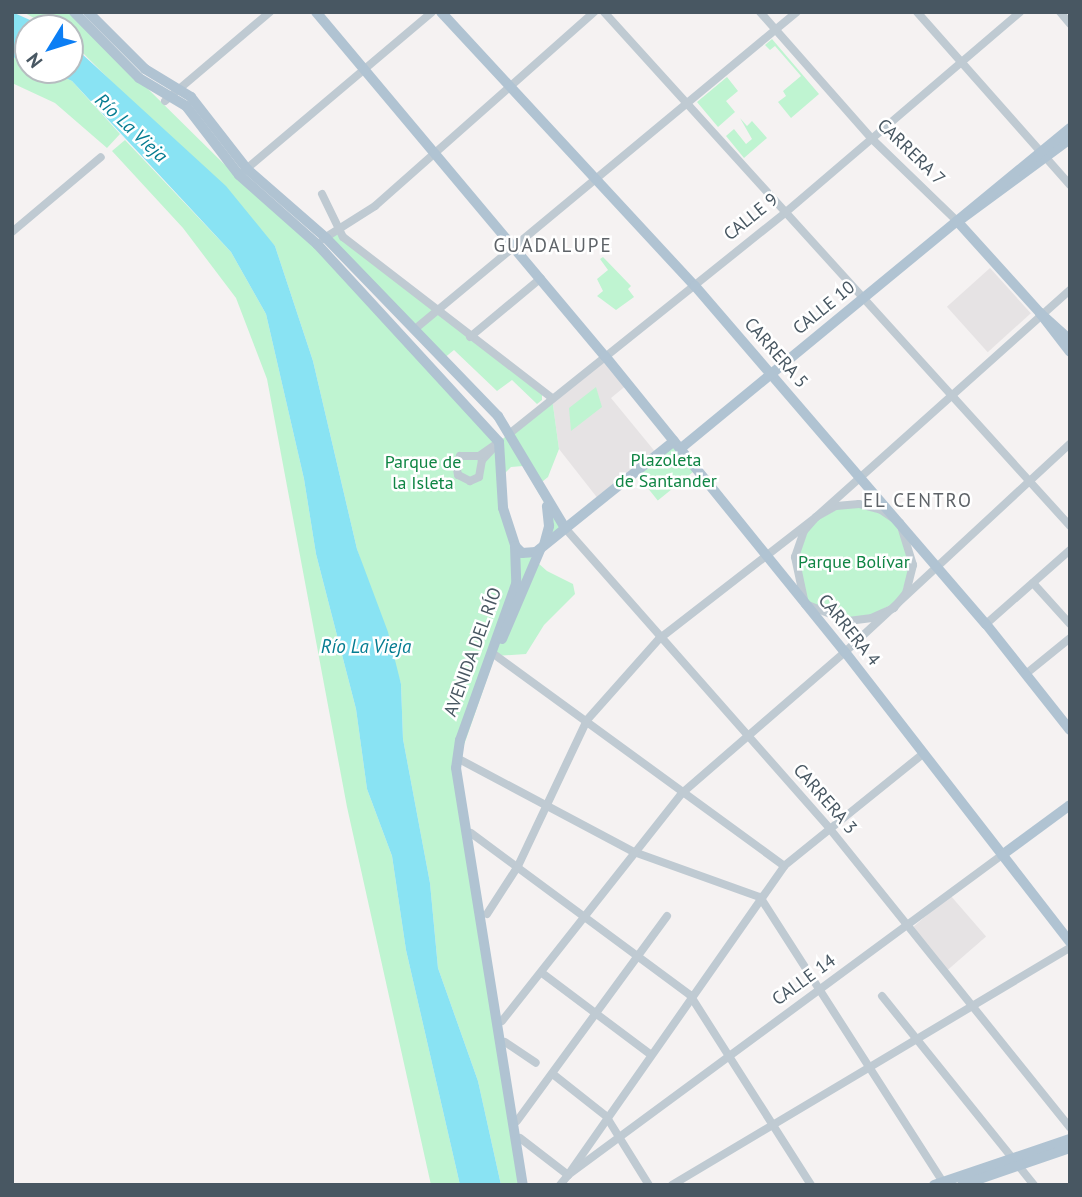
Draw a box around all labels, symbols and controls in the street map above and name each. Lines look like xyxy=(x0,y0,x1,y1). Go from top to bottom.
north arrow xyxy=(14,14,84,84)
text: N xyxy=(21,48,47,73)
water label: Río La Vieja xyxy=(90,89,172,167)
street label: CARRERA 7 xyxy=(872,114,950,190)
street label: CALLE 9 xyxy=(720,189,782,245)
district label: GUADALUPE xyxy=(495,235,611,257)
street label: CALLE 10 xyxy=(789,277,859,339)
street label: CARRERA 5 xyxy=(739,313,813,393)
park label: Plazoleta de Santander xyxy=(615,450,717,492)
park label: Parque de la Isleta xyxy=(385,452,461,494)
district label: EL CENTRO xyxy=(864,490,972,512)
park label: Parque Bolívar xyxy=(798,551,910,573)
street label: AVENIDA DEL RÍO xyxy=(439,584,507,720)
street label: CARRERA 4 xyxy=(813,589,885,671)
water label: Río La Vieja xyxy=(321,636,411,658)
street label: CARRERA 3 xyxy=(788,759,862,839)
street label: CALLE 14 xyxy=(768,950,840,1010)

